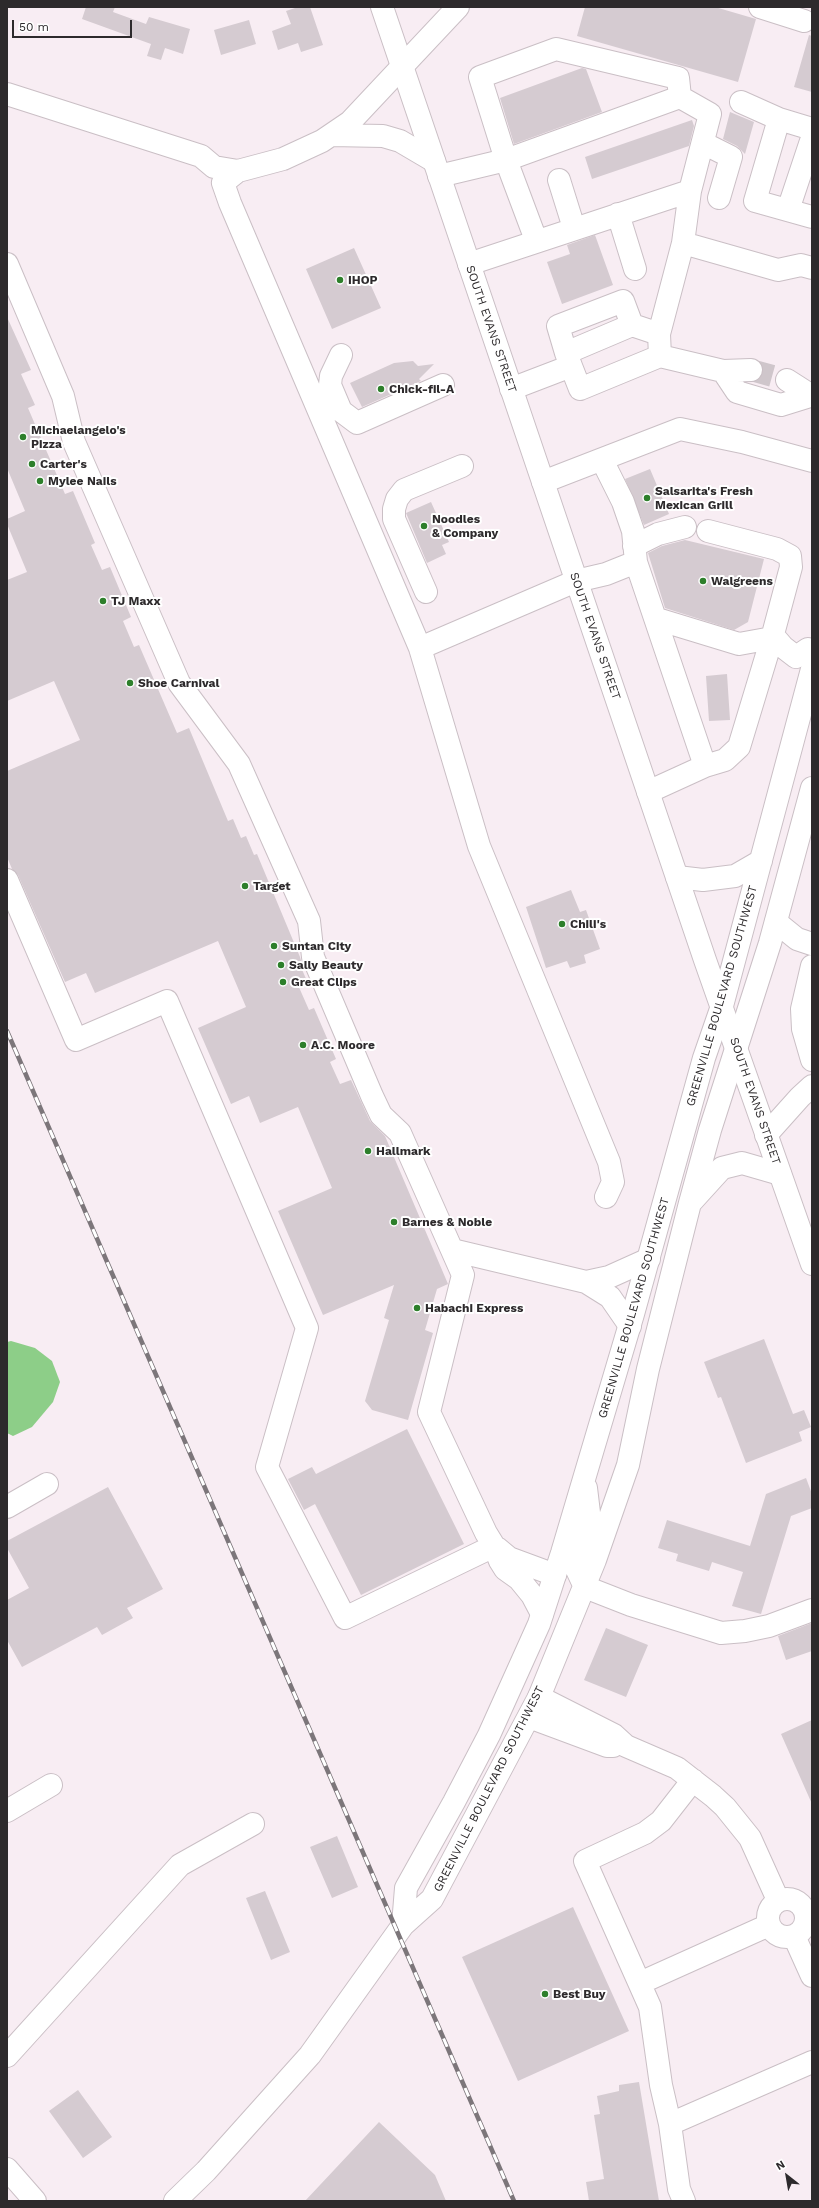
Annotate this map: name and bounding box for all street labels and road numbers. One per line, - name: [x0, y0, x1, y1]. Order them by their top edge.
- street label: SOUTH EVANS STREET: [462, 263, 520, 395]
- street label: SOUTH EVANS STREET: [566, 570, 624, 702]
- street label: GREENVILLE BOULEVARD SOUTHWEST: [684, 884, 760, 1108]
- street label: SOUTH EVANS STREET: [726, 1035, 784, 1167]
- street label: GREENVILLE BOULEVARD SOUTHWEST: [596, 1196, 672, 1420]
- street label: GREENVILLE BOULEVARD SOUTHWEST: [431, 1684, 547, 1894]

